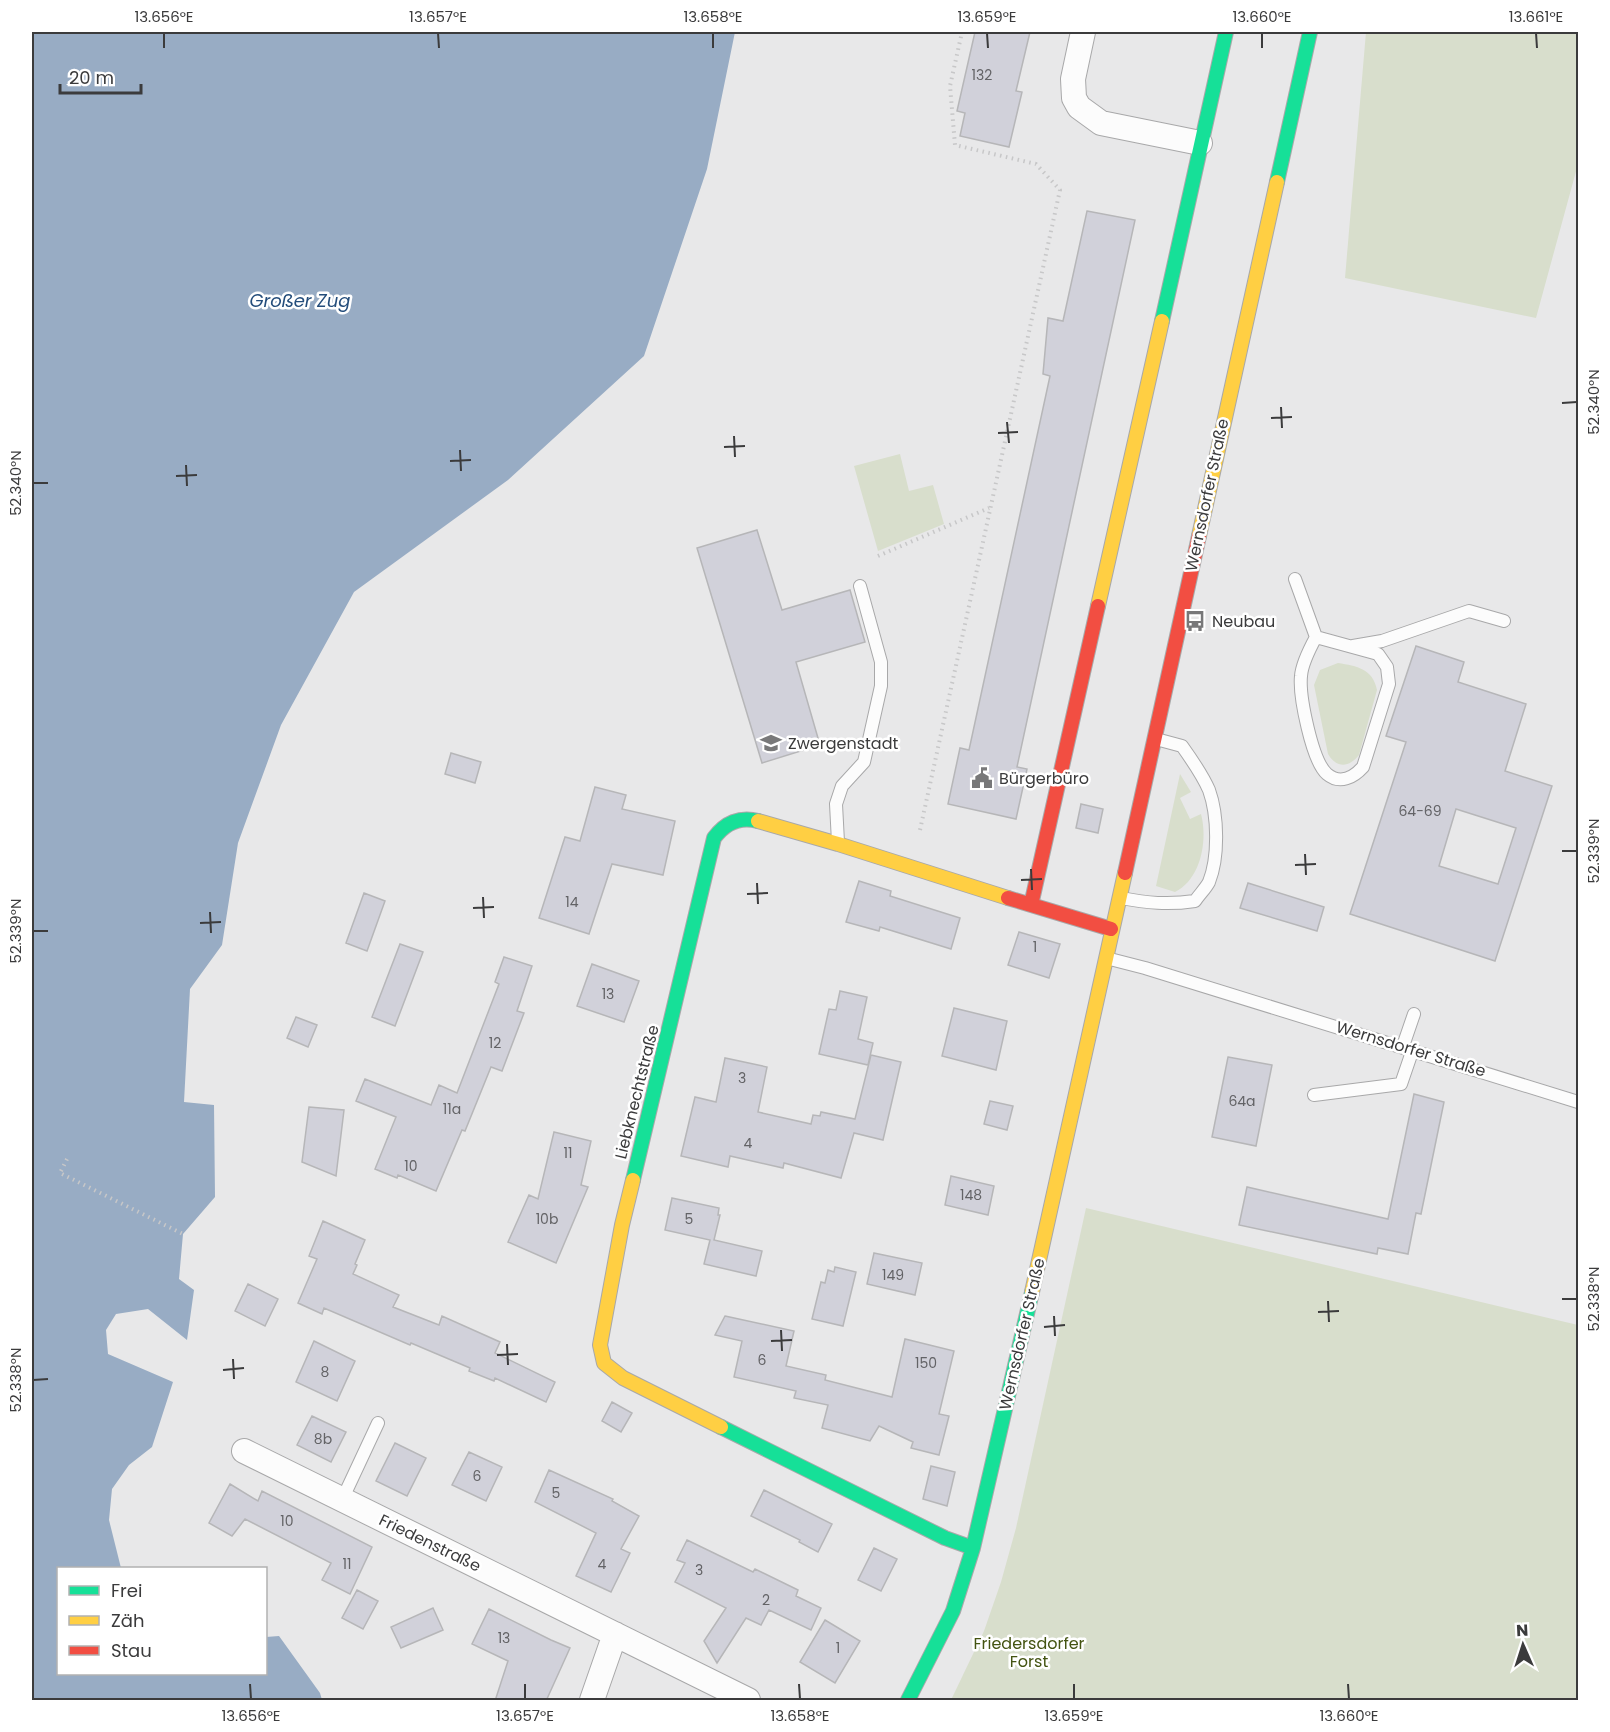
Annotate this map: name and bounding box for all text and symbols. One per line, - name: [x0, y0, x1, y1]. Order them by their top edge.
- text: 13.656°E: [134, 6, 194, 27]
- text: 13.657°E: [409, 6, 467, 27]
- text: 13.658°E: [683, 6, 743, 27]
- text: 13.659°E: [957, 6, 1017, 27]
- text: 13.660°E: [1232, 6, 1292, 27]
- text: 13.661°E: [1509, 6, 1563, 27]
- scale bar: [60, 57, 141, 95]
- text: 20 m: [69, 65, 114, 90]
- house number: 132: [972, 65, 992, 85]
- water label: Großer Zug: [250, 288, 350, 313]
- text: 52.340°N: [1583, 369, 1604, 435]
- street label: Wernsdorfer Straße: [1180, 417, 1234, 573]
- text: 52.340°N: [5, 450, 26, 516]
- bus stop icon: Neubau: [1183, 609, 1207, 633]
- place label: Neubau: [1212, 610, 1275, 633]
- school or university icon: Zwergenstadt: [759, 731, 783, 755]
- place label: Zwergenstadt: [788, 732, 898, 755]
- public building icon: Bürgerbüro: [970, 766, 994, 790]
- place label: Bürgerbüro: [999, 767, 1089, 790]
- house number: 64-69: [1398, 801, 1442, 821]
- text: 52.339°N: [1583, 818, 1604, 884]
- house number: 14: [565, 892, 579, 912]
- text: 52.339°N: [5, 898, 26, 964]
- house number: 1: [1033, 937, 1037, 957]
- house number: 13: [602, 984, 614, 1004]
- street label: Wernsdorfer Straße: [1333, 1015, 1489, 1083]
- street label: Liebknechtstraße: [609, 1022, 665, 1162]
- house number: 12: [489, 1033, 501, 1053]
- house number: 3: [738, 1068, 746, 1088]
- house number: 64a: [1228, 1091, 1256, 1111]
- house number: 11a: [443, 1099, 461, 1119]
- house number: 4: [744, 1133, 753, 1153]
- house number: 11: [564, 1143, 572, 1163]
- house number: 10: [404, 1156, 418, 1176]
- house number: 148: [960, 1185, 982, 1205]
- house number: 10b: [536, 1209, 558, 1229]
- house number: 5: [685, 1209, 693, 1229]
- street label: Wernsdorfer Straße: [993, 1256, 1051, 1412]
- house number: 149: [882, 1265, 904, 1285]
- text: 52.338°N: [1583, 1266, 1604, 1332]
- text: 52.338°N: [5, 1347, 26, 1413]
- house number: 6: [758, 1350, 767, 1370]
- house number: 150: [915, 1353, 937, 1373]
- house number: 8: [321, 1362, 330, 1382]
- house number: 8b: [314, 1429, 332, 1449]
- house number: 6: [473, 1466, 482, 1486]
- house number: 5: [552, 1483, 560, 1503]
- street label: Friedenstraße: [375, 1508, 485, 1578]
- house number: 10: [280, 1511, 294, 1531]
- house number: 11: [343, 1554, 351, 1574]
- house number: 4: [598, 1554, 607, 1574]
- house number: 3: [695, 1560, 703, 1580]
- legend: [57, 1567, 267, 1675]
- text: Frei: [111, 1578, 142, 1603]
- house number: 2: [762, 1590, 770, 1610]
- text: Zäh: [111, 1608, 144, 1633]
- north arrow: [1493, 1615, 1553, 1675]
- text: N: [1516, 1619, 1529, 1642]
- house number: 13: [498, 1628, 510, 1648]
- park label: Friedersdorfer Forst: [973, 1632, 1085, 1673]
- text: Stau: [111, 1638, 152, 1663]
- house number: 1: [836, 1638, 840, 1658]
- text: 13.656°E: [221, 1705, 281, 1726]
- text: 13.657°E: [496, 1705, 554, 1726]
- text: 13.658°E: [770, 1705, 830, 1726]
- text: 13.659°E: [1044, 1705, 1104, 1726]
- text: 13.660°E: [1319, 1705, 1379, 1726]

